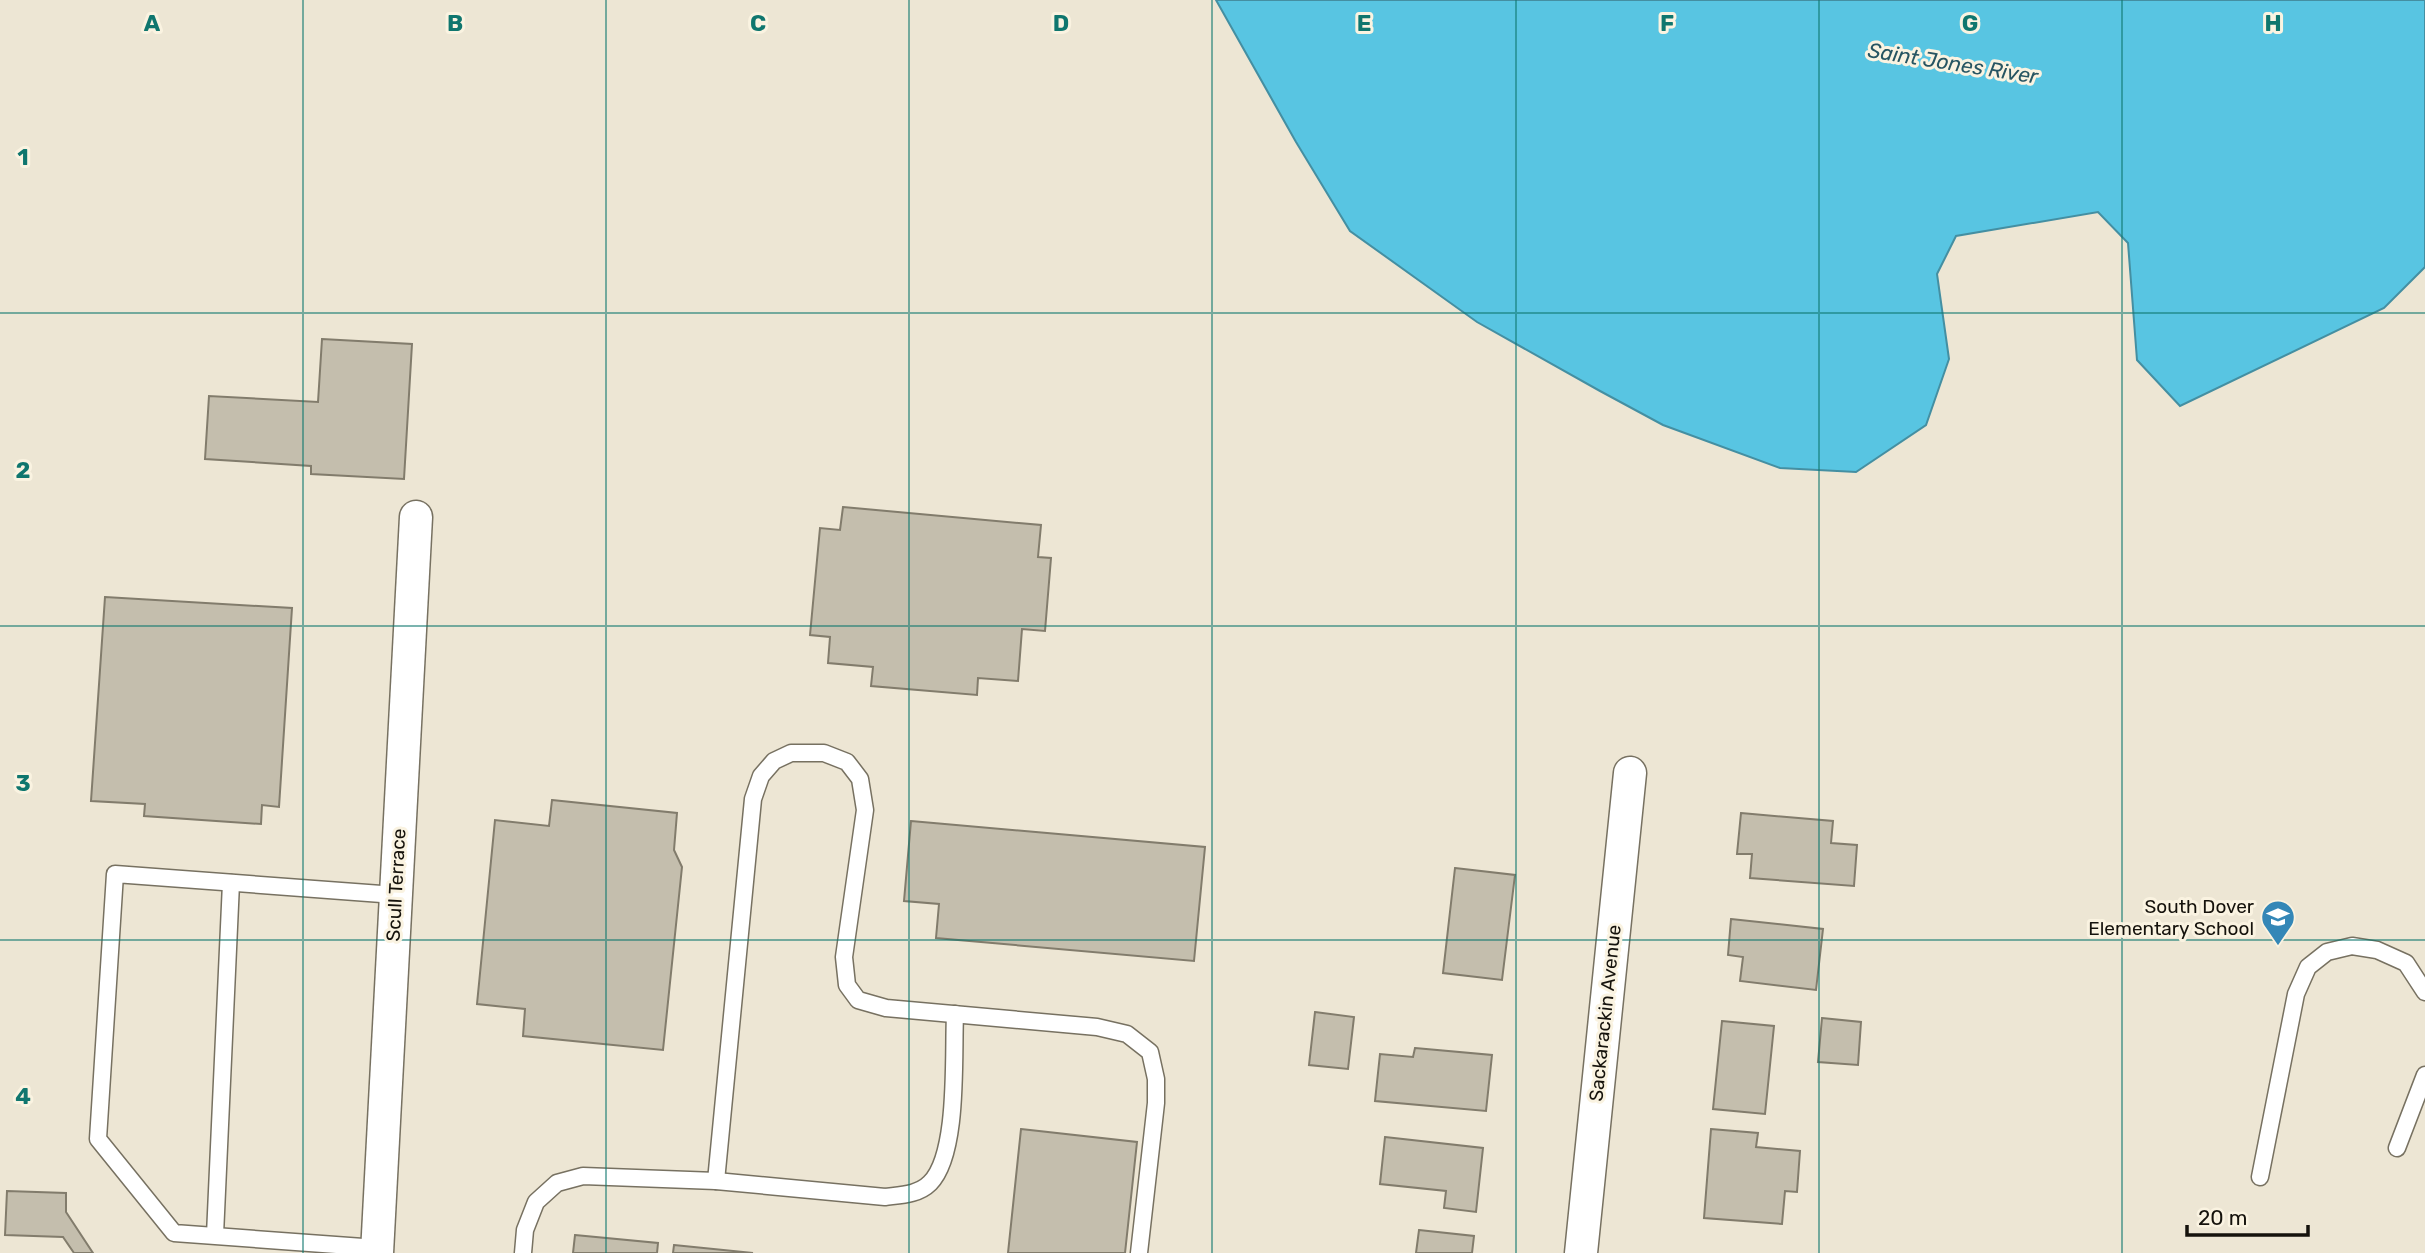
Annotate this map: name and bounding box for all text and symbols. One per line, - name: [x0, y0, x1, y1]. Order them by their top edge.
- text: A: [144, 9, 161, 37]
- text: B: [447, 9, 463, 37]
- text: C: [750, 9, 766, 37]
- text: D: [1053, 9, 1069, 37]
- text: E: [1357, 9, 1371, 37]
- text: F: [1660, 9, 1674, 37]
- text: G: [1962, 9, 1978, 37]
- text: H: [2264, 9, 2282, 37]
- water label: Saint Jones River: [1866, 37, 2041, 89]
- text: 1: [17, 143, 29, 171]
- text: 2: [16, 456, 30, 484]
- text: 3: [15, 769, 31, 797]
- street label: Scull Terrace: [382, 828, 410, 942]
- place label: South Dover Elementary School: [2088, 895, 2255, 940]
- school or university icon: South Dover Elementary School: [2259, 898, 2297, 947]
- street label: Sackarackin Avenue: [1584, 924, 1626, 1102]
- text: 4: [15, 1082, 31, 1110]
- scale bar: [2187, 1194, 2308, 1238]
- text: 20 m: [2198, 1205, 2247, 1230]

